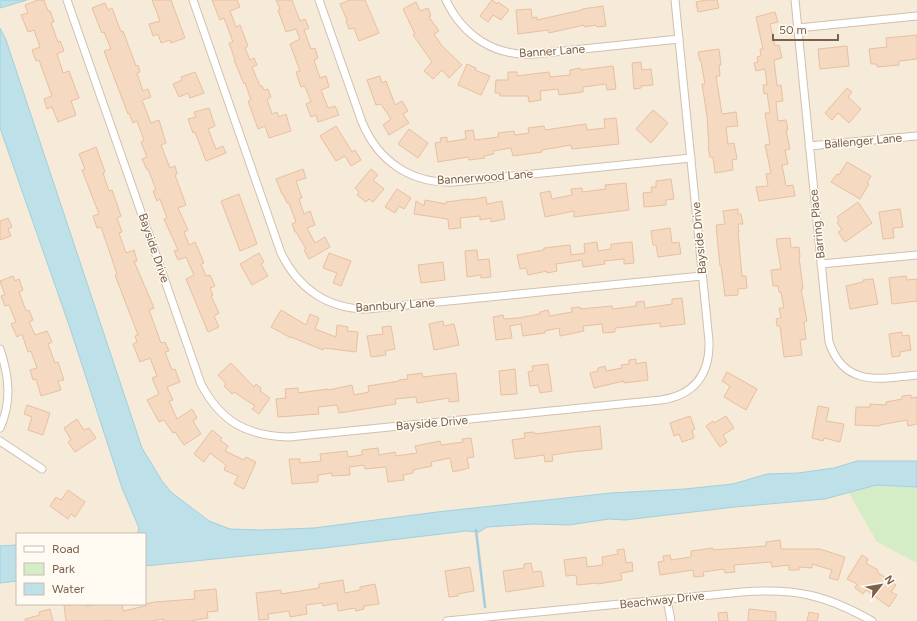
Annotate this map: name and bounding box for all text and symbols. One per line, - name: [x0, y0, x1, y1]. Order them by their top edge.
- scale bar: [773, 16, 838, 42]
- text: 50 m: [779, 23, 807, 37]
- street label: Banner Lane: [519, 42, 586, 60]
- street label: Ballenger Lane: [823, 131, 903, 151]
- street label: Bannerwood Lane: [437, 167, 534, 187]
- street label: Barring Place: [806, 188, 828, 259]
- street label: Bayside Drive: [689, 201, 709, 275]
- street label: Bayside Drive: [136, 212, 173, 285]
- street label: Bannbury Lane: [355, 295, 436, 315]
- street label: Bayside Drive: [395, 413, 469, 433]
- legend: [16, 533, 146, 605]
- text: Road: [52, 542, 80, 556]
- text: Park: [52, 562, 75, 576]
- north arrow: [861, 565, 901, 605]
- text: N: [881, 573, 897, 587]
- text: Water: [52, 582, 84, 596]
- street label: Beachway Drive: [619, 589, 706, 611]

